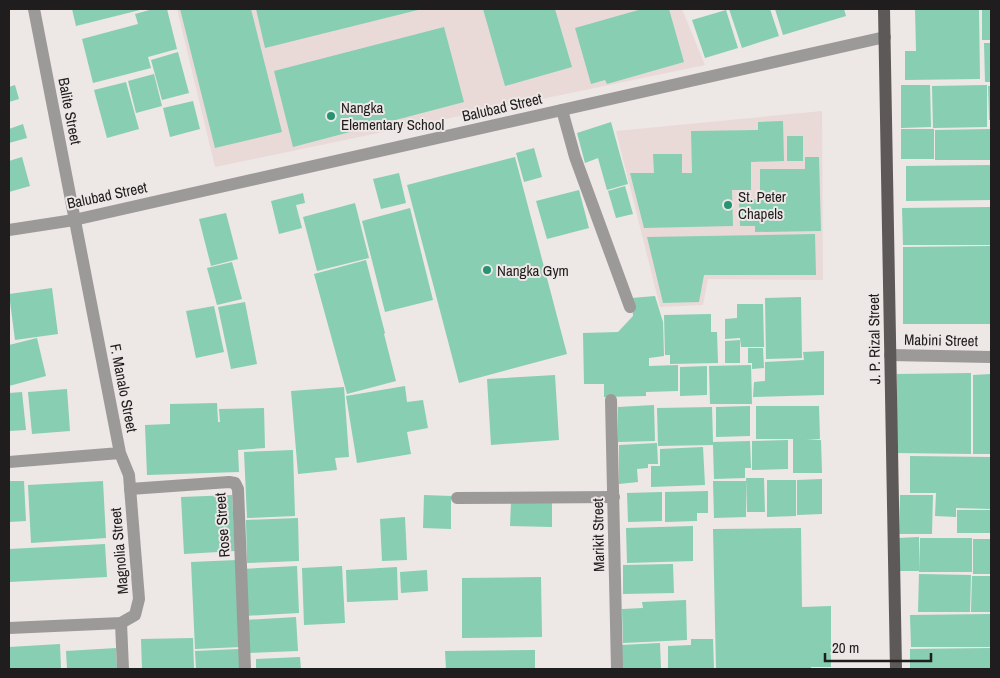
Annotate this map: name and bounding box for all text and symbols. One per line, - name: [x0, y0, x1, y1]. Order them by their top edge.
- street label: Balite Street: [53, 76, 87, 147]
- street label: Balubad Street: [460, 87, 545, 126]
- place label: Nangka Elementary School: [341, 97, 444, 135]
- marker: Nangka Elementary School: [325, 110, 337, 122]
- street label: Balubad Street: [65, 176, 150, 214]
- place label: St. Peter Chapels: [738, 186, 786, 224]
- marker: St. Peter Chapels: [722, 199, 734, 211]
- place label: Nangka Gym: [497, 260, 569, 281]
- marker: Nangka Gym: [481, 264, 493, 276]
- street label: J. P. Rizal Street: [863, 293, 885, 385]
- street label: Mabini Street: [904, 329, 979, 351]
- street label: F. Manalo Street: [105, 342, 143, 435]
- street label: Rose Street: [209, 491, 235, 558]
- street label: Marikit Street: [587, 497, 609, 572]
- street label: Magnolia Street: [105, 506, 133, 595]
- scale bar: [825, 630, 931, 662]
- text: 20 m: [832, 637, 859, 658]

